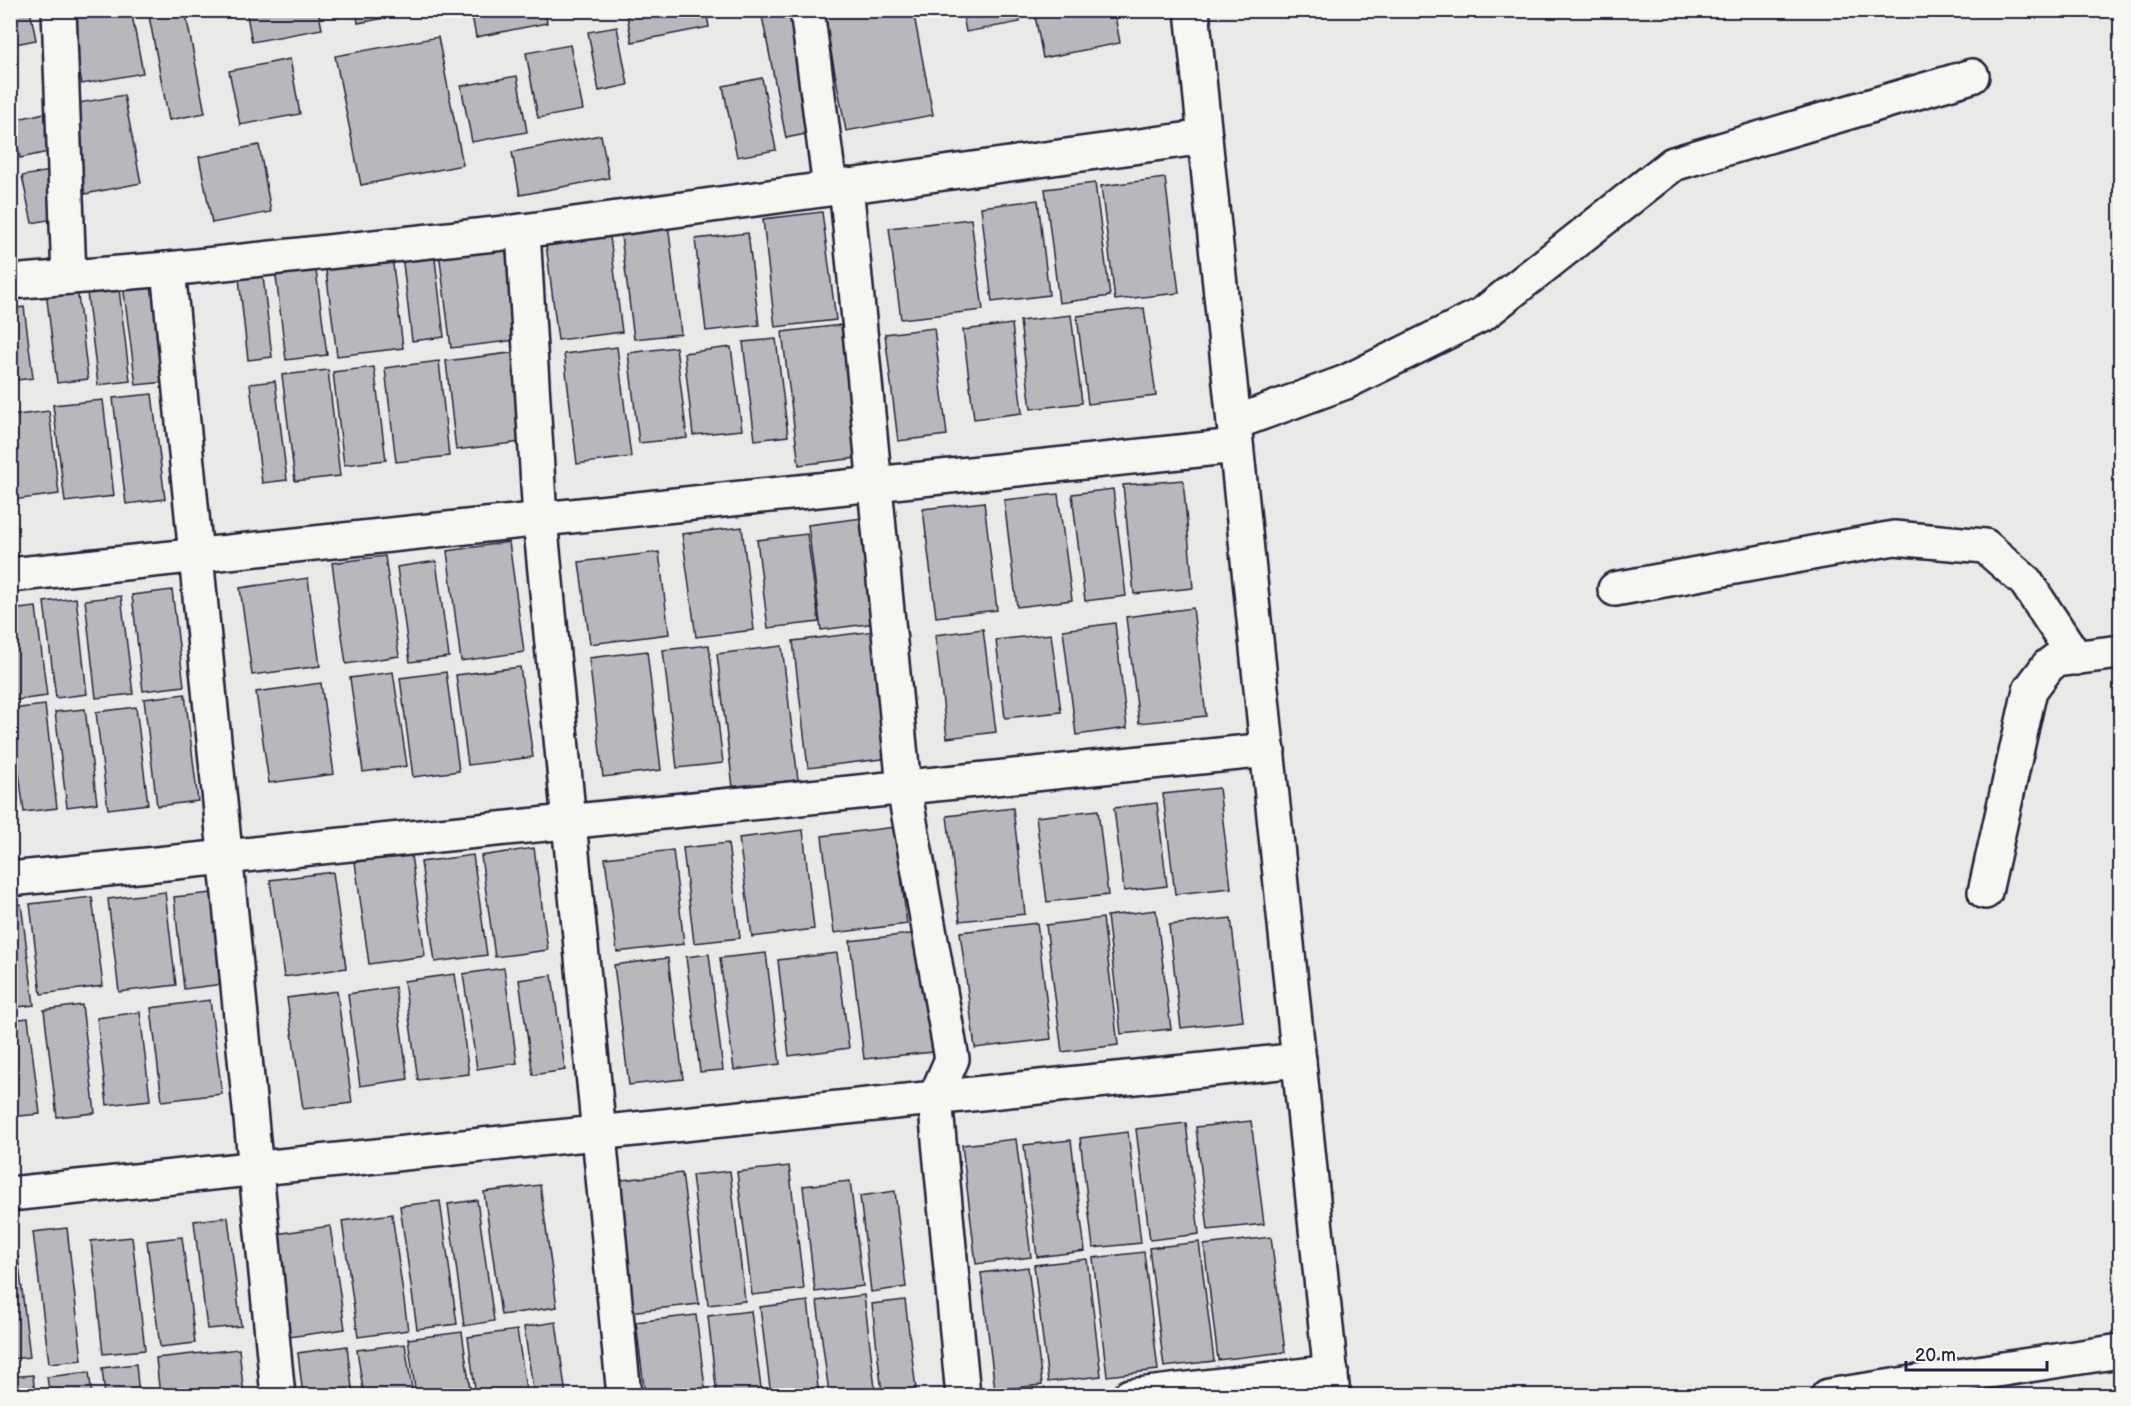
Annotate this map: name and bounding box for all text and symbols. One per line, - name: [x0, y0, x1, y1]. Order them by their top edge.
- scale bar: [1906, 1334, 2047, 1372]
- text: 20 m: [1915, 1345, 1956, 1366]

